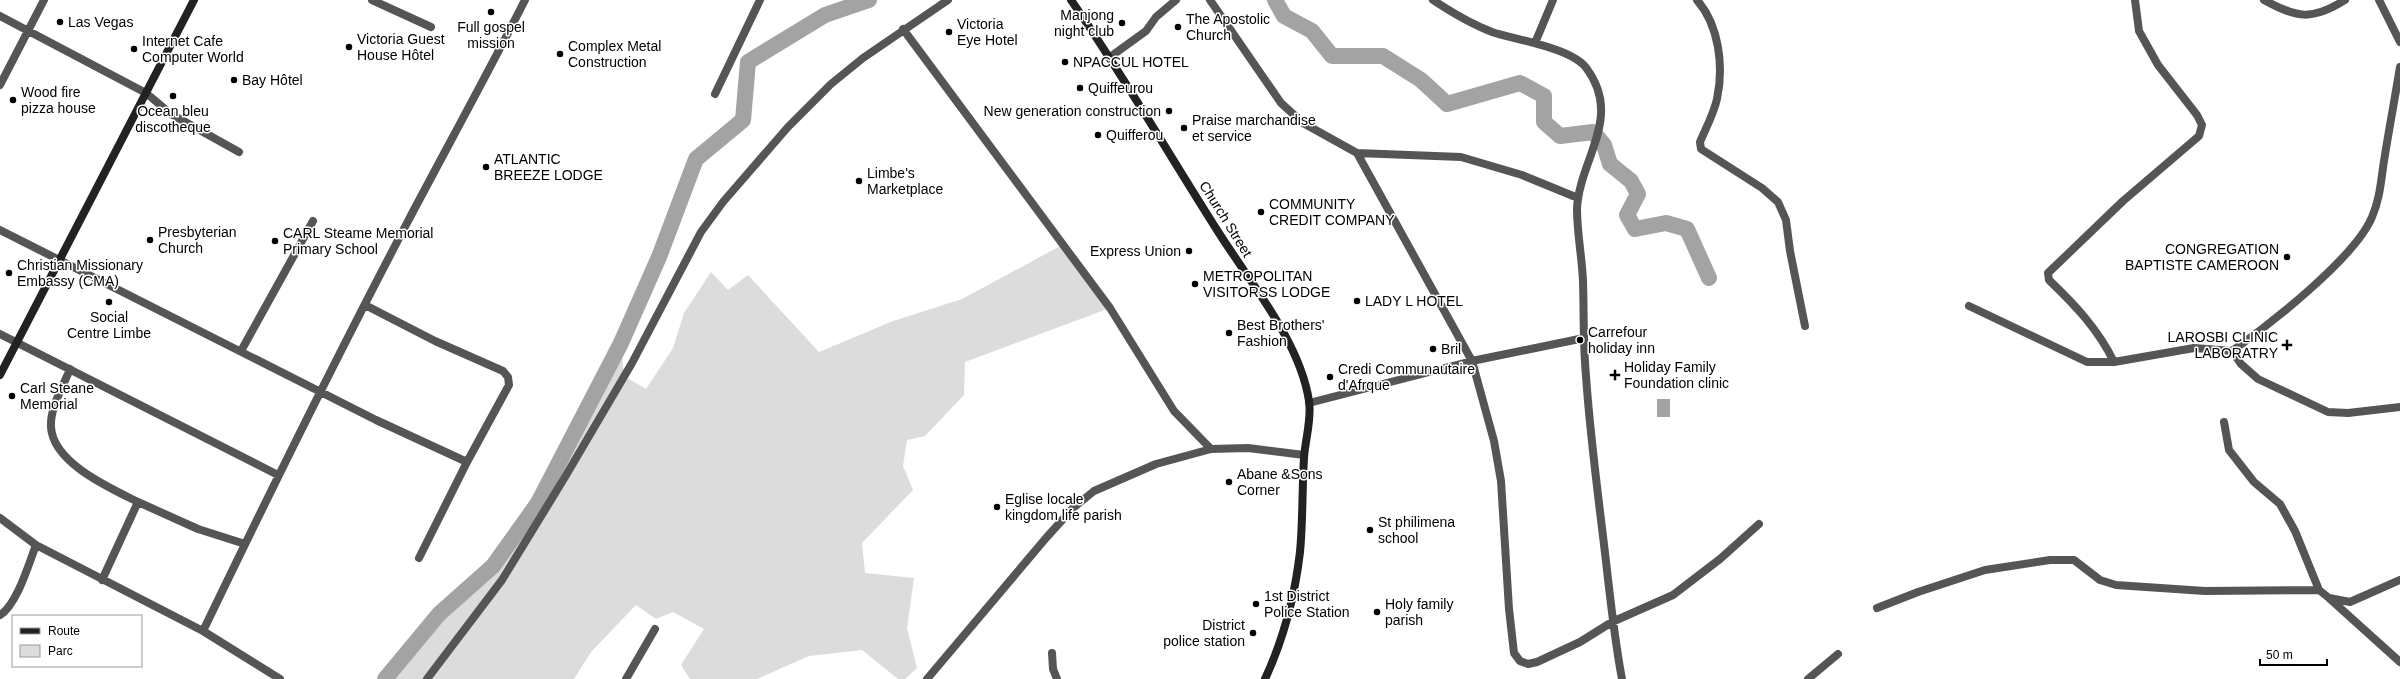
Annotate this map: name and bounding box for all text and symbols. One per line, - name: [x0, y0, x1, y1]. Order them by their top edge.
- marker: Full gospel mission: [486, 7, 496, 17]
- place label: Manjong night club: [1054, 7, 1114, 39]
- place label: The Apostolic Church: [1186, 11, 1270, 43]
- place label: Las Vegas: [68, 14, 133, 30]
- place label: Victoria Eye Hotel: [957, 16, 1018, 48]
- marker: Las Vegas: [55, 17, 65, 27]
- marker: Manjong night club: [1117, 18, 1127, 28]
- place label: Full gospel mission: [457, 19, 525, 51]
- marker: The Apostolic Church: [1173, 22, 1183, 32]
- marker: Victoria Eye Hotel: [944, 27, 954, 37]
- place label: Victoria Guest House Hôtel: [357, 31, 445, 63]
- place label: Internet Cafe Computer World: [142, 33, 244, 65]
- place label: Complex Metal Construction: [568, 38, 661, 70]
- marker: Victoria Guest House Hôtel: [344, 42, 354, 52]
- marker: Internet Cafe Computer World: [129, 44, 139, 54]
- marker: Complex Metal Construction: [555, 49, 565, 59]
- place label: NPACCUL HOTEL: [1073, 54, 1189, 70]
- marker: NPACCUL HOTEL: [1060, 57, 1070, 67]
- place label: Bay Hôtel: [242, 72, 303, 88]
- marker: Bay Hôtel: [229, 75, 239, 85]
- place label: Quiffeurou: [1088, 80, 1153, 96]
- marker: Quiffeurou: [1075, 83, 1085, 93]
- place label: Wood fire pizza house: [21, 84, 96, 116]
- marker: Ocean bleu discotheque: [168, 91, 178, 101]
- marker: Wood fire pizza house: [8, 95, 18, 105]
- place label: Ocean bleu discotheque: [135, 103, 211, 135]
- place label: New generation construction: [984, 103, 1161, 119]
- marker: New generation construction: [1164, 106, 1174, 116]
- place label: Praise marchandise et service: [1192, 112, 1316, 144]
- marker: Praise marchandise et service: [1179, 123, 1189, 133]
- place label: Quifferou: [1106, 127, 1163, 143]
- marker: Quifferou: [1093, 130, 1103, 140]
- place label: ATLANTIC BREEZE LODGE: [494, 151, 603, 183]
- marker: ATLANTIC BREEZE LODGE: [481, 162, 491, 172]
- place label: Limbe's Marketplace: [867, 165, 943, 197]
- marker: Limbe's Marketplace: [854, 176, 864, 186]
- street label: Church Street: [1196, 178, 1256, 260]
- place label: COMMUNITY CREDIT COMPANY: [1269, 196, 1395, 228]
- marker: COMMUNITY CREDIT COMPANY: [1256, 207, 1266, 217]
- place label: Presbyterian Church: [158, 224, 237, 256]
- place label: CARL Steame Memorial Primary School: [283, 225, 433, 257]
- marker: Presbyterian Church: [145, 235, 155, 245]
- marker: CARL Steame Memorial Primary School: [270, 236, 280, 246]
- place label: CONGREGATION BAPTISTE CAMEROON: [2125, 241, 2279, 273]
- place label: Express Union: [1090, 243, 1181, 259]
- marker: Express Union: [1184, 246, 1194, 256]
- marker: CONGREGATION BAPTISTE CAMEROON: [2282, 252, 2292, 262]
- place label: Christian Missionary Embassy (CMA): [17, 257, 143, 289]
- marker: Christian Missionary Embassy (CMA): [4, 268, 14, 278]
- place label: METROPOLITAN VISITORSS LODGE: [1203, 268, 1330, 300]
- marker: METROPOLITAN VISITORSS LODGE: [1190, 279, 1200, 289]
- place label: LADY L HOTEL: [1365, 293, 1463, 309]
- marker: LADY L HOTEL: [1352, 296, 1362, 306]
- marker: Social Centre Limbe: [104, 297, 114, 307]
- place label: Social Centre Limbe: [67, 309, 151, 341]
- place label: Best Brothers' Fashion: [1237, 317, 1325, 349]
- place label: Carrefour holiday inn: [1588, 324, 1655, 356]
- marker: Best Brothers' Fashion: [1224, 328, 1234, 338]
- place label: LAROSBI CLINIC LABORATRY: [2168, 329, 2279, 361]
- marker: Carrefour holiday inn: [1575, 335, 1585, 345]
- marker: LAROSBI CLINIC LABORATRY: [2281, 339, 2293, 351]
- place label: Bril: [1441, 341, 1461, 357]
- marker: Bril: [1428, 344, 1438, 354]
- place label: Holiday Family Foundation clinic: [1624, 359, 1729, 391]
- place label: Credi Communautaire d'Afrque: [1338, 361, 1475, 393]
- marker: Holiday Family Foundation clinic: [1609, 369, 1621, 381]
- marker: Credi Communautaire d'Afrque: [1325, 372, 1335, 382]
- place label: Carl Steane Memorial: [20, 380, 94, 412]
- marker: Carl Steane Memorial: [7, 391, 17, 401]
- place label: Abane &Sons Corner: [1237, 466, 1323, 498]
- marker: Abane &Sons Corner: [1224, 477, 1234, 487]
- place label: Eglise locale kingdom life parish: [1005, 491, 1122, 523]
- marker: Eglise locale kingdom life parish: [992, 502, 1002, 512]
- place label: St philimena school: [1378, 514, 1455, 546]
- marker: St philimena school: [1365, 525, 1375, 535]
- place label: 1st District Police Station: [1264, 588, 1350, 620]
- place label: Holy family parish: [1385, 596, 1453, 628]
- marker: 1st District Police Station: [1251, 599, 1261, 609]
- marker: Holy family parish: [1372, 607, 1382, 617]
- legend: [12, 615, 142, 667]
- place label: District police station: [1163, 617, 1245, 649]
- text: Route: [48, 624, 80, 638]
- marker: District police station: [1248, 628, 1258, 638]
- scale bar: [2260, 641, 2327, 667]
- text: Parc: [48, 644, 73, 658]
- text: 50 m: [2266, 648, 2293, 662]

